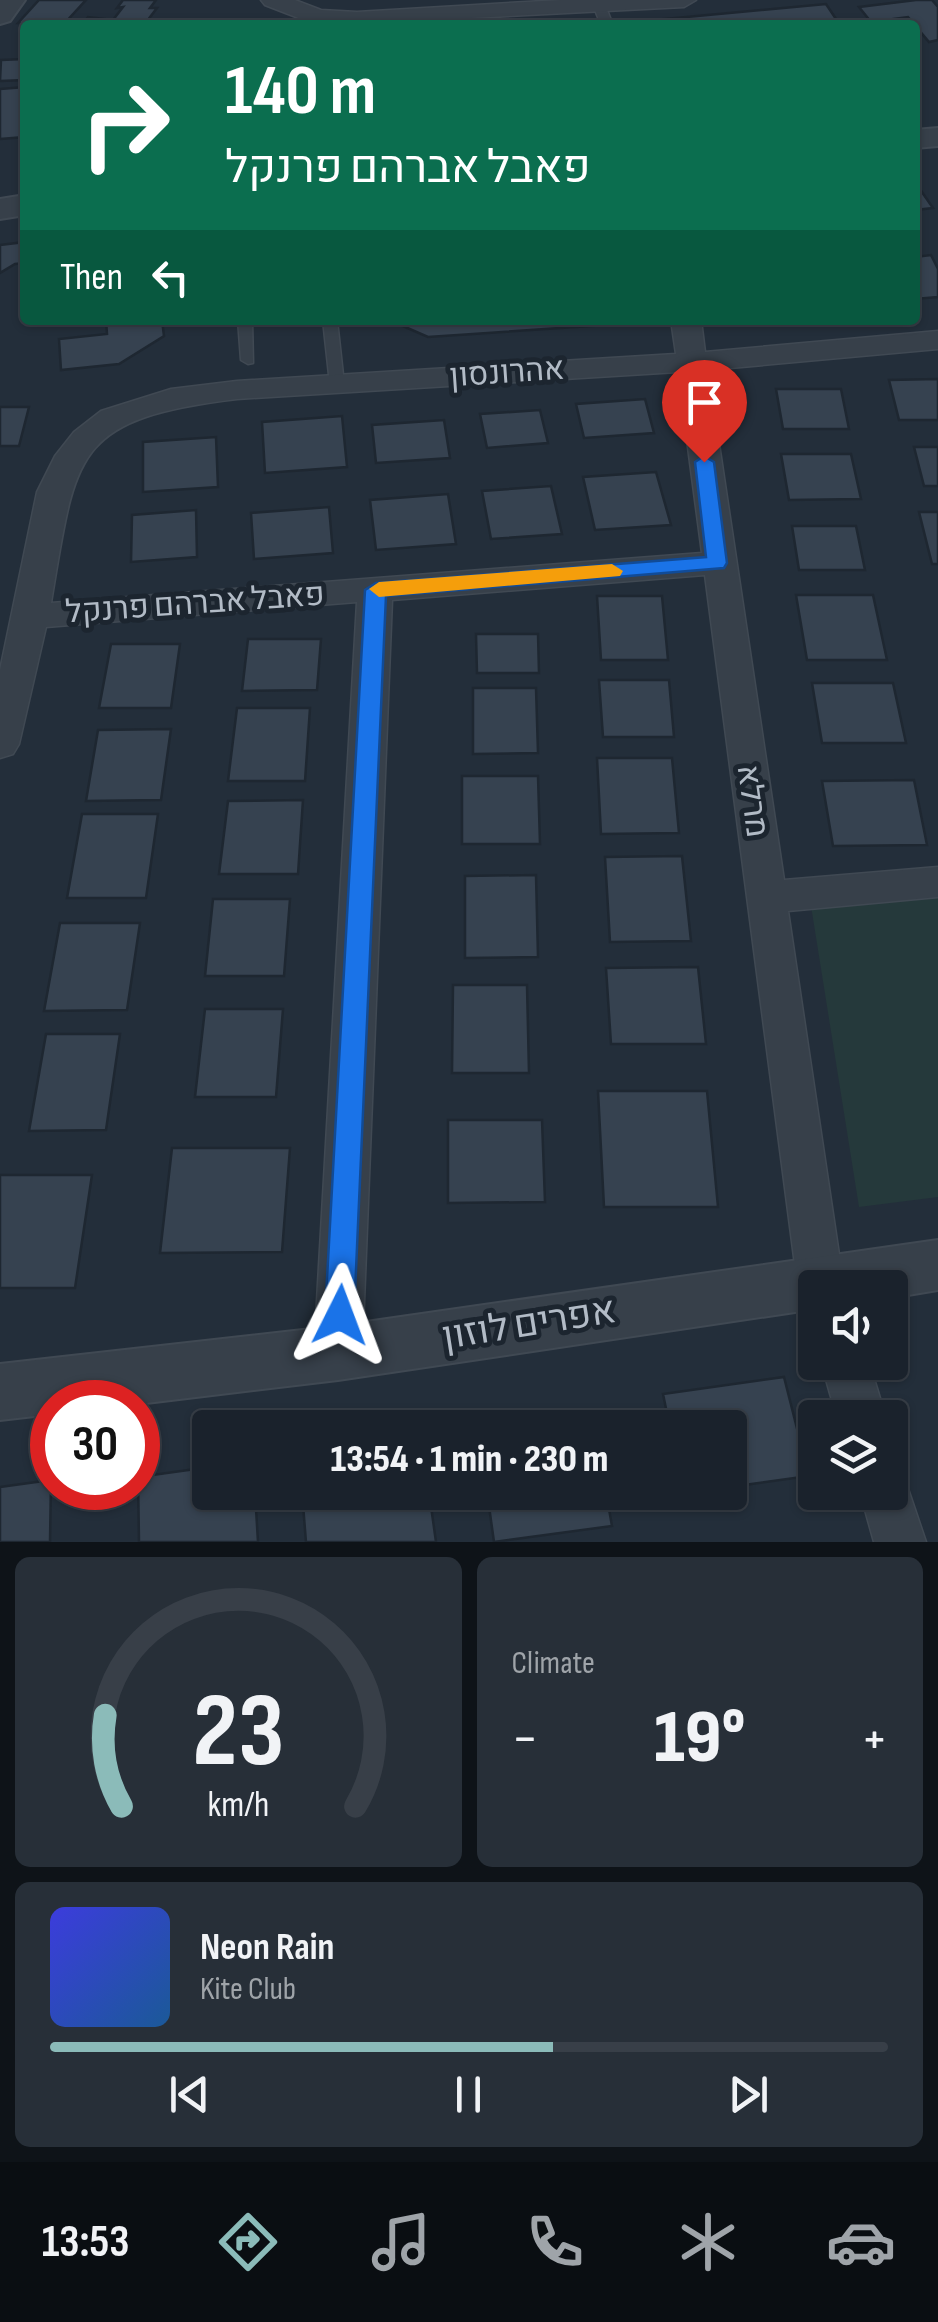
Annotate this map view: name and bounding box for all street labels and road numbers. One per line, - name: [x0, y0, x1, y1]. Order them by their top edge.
- street label: אהרונסון: [448, 350, 566, 396]
- street label: פאבל אברהם פרנקל: [64, 575, 326, 633]
- street label: מרלא: [728, 762, 776, 840]
- street label: אפרים לוזון: [439, 1288, 619, 1360]

